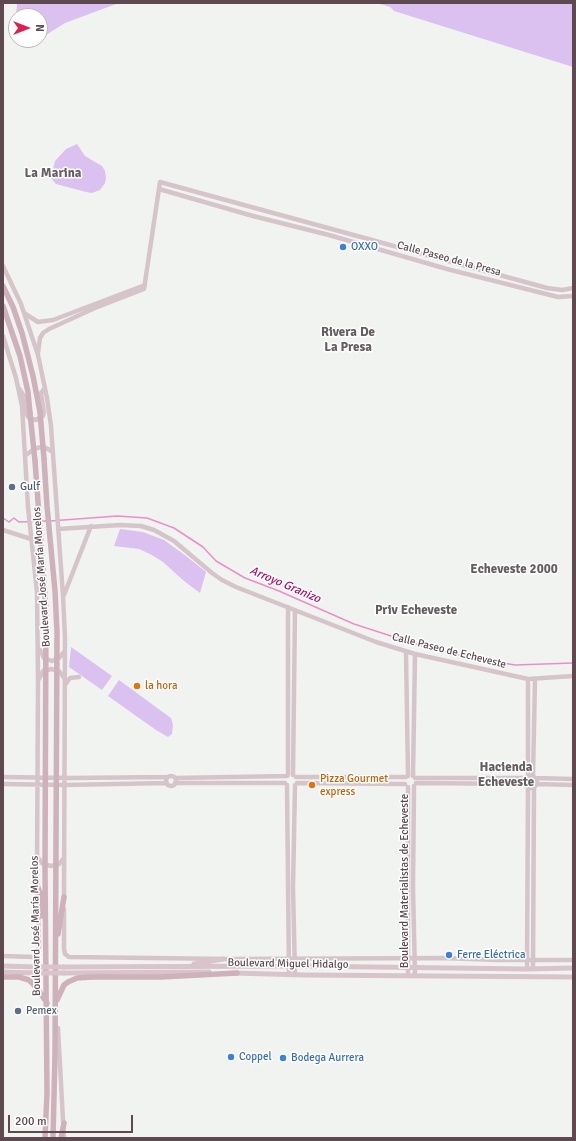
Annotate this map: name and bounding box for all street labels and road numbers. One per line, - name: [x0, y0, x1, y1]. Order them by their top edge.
- street label: Calle Paseo de la Presa: [396, 239, 502, 279]
- street label: Boulevard José María Morelos: [31, 507, 53, 647]
- street label: Calle Paseo de Echeveste: [391, 630, 507, 672]
- street label: Boulevard Materialistas de Echeveste: [398, 794, 412, 968]
- street label: Boulevard José María Morelos: [28, 856, 44, 996]
- street label: Boulevard Miguel Hidalgo: [227, 956, 349, 972]

